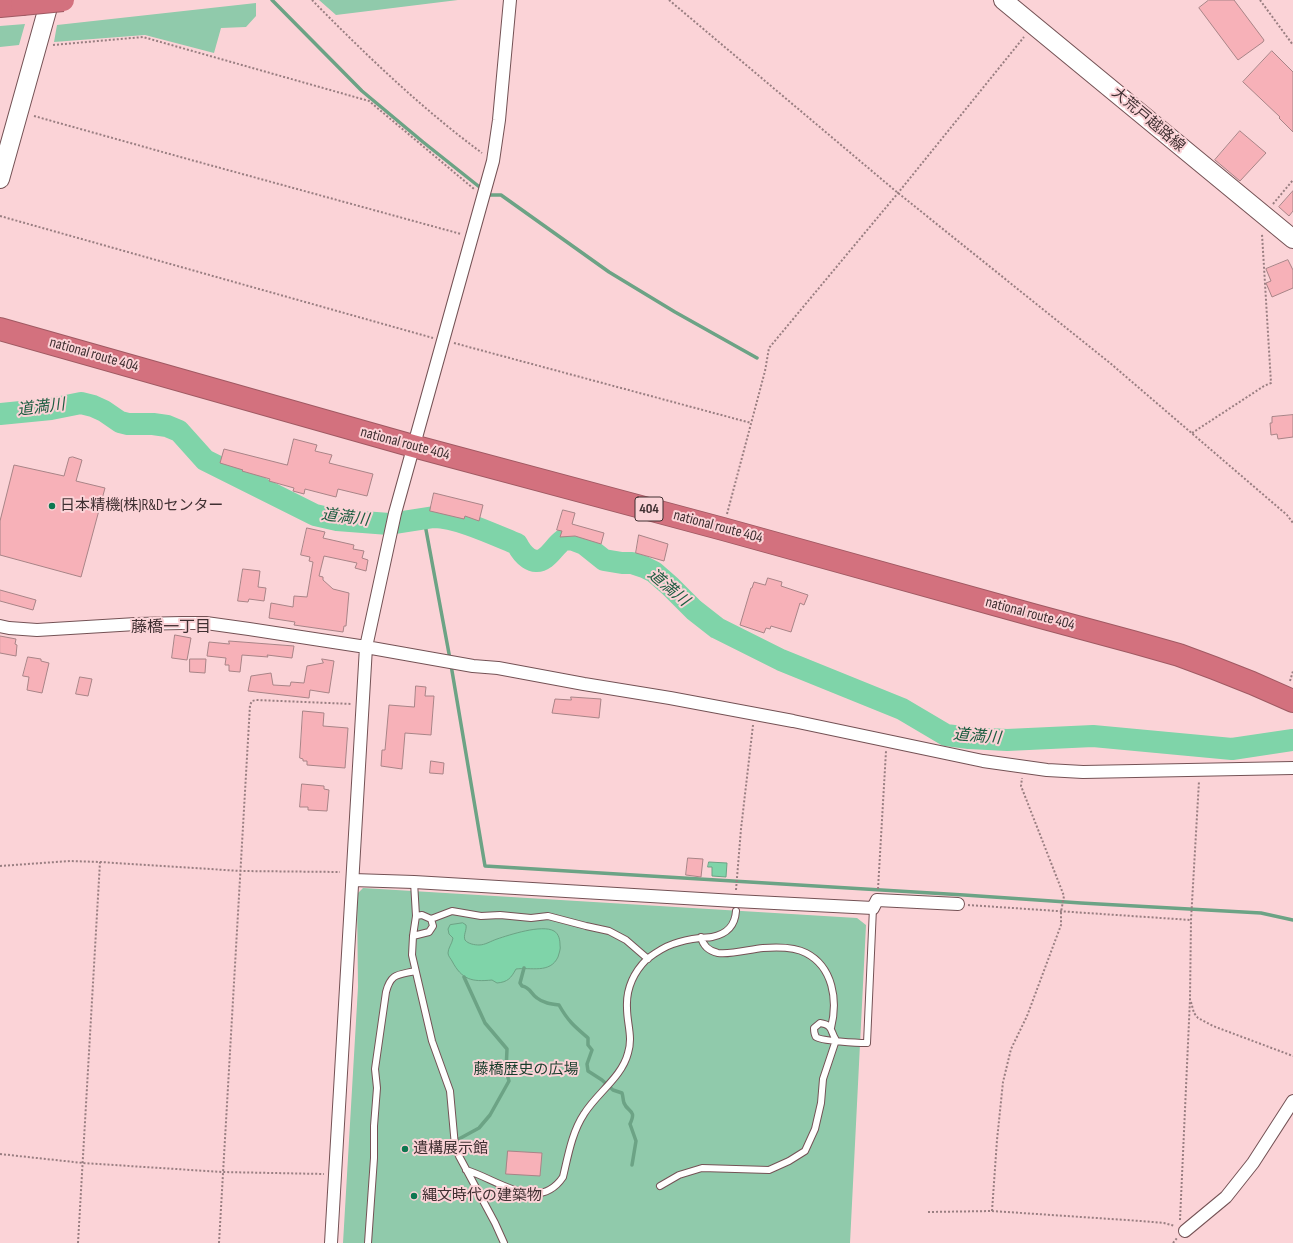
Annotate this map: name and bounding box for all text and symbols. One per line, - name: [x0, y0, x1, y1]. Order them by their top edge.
- street label: 大荒戸越路線: [1108, 84, 1188, 156]
- street label: national route 404: [47, 334, 141, 376]
- water label: 道満川: [16, 396, 66, 420]
- street label: national route 404: [358, 423, 452, 465]
- place label: 日本精機(株)R&Dセンター: [60, 497, 223, 515]
- road number: 404: [635, 497, 663, 521]
- marker: 日本精機(株)R&Dセンター: [47, 501, 57, 511]
- water label: 道満川: [320, 506, 370, 530]
- street label: national route 404: [671, 506, 765, 548]
- water label: 道満川: [643, 565, 693, 611]
- street label: national route 404: [983, 593, 1077, 635]
- district label: 藤橋一丁目: [131, 618, 211, 638]
- water label: 道満川: [952, 725, 1002, 749]
- park label: 藤橋歴史の広場: [474, 1061, 578, 1079]
- place label: 遺構展示館: [413, 1140, 488, 1158]
- marker: 遺構展示館: [400, 1144, 410, 1154]
- place label: 縄文時代の建築物: [422, 1187, 542, 1205]
- marker: 縄文時代の建築物: [409, 1191, 419, 1201]

